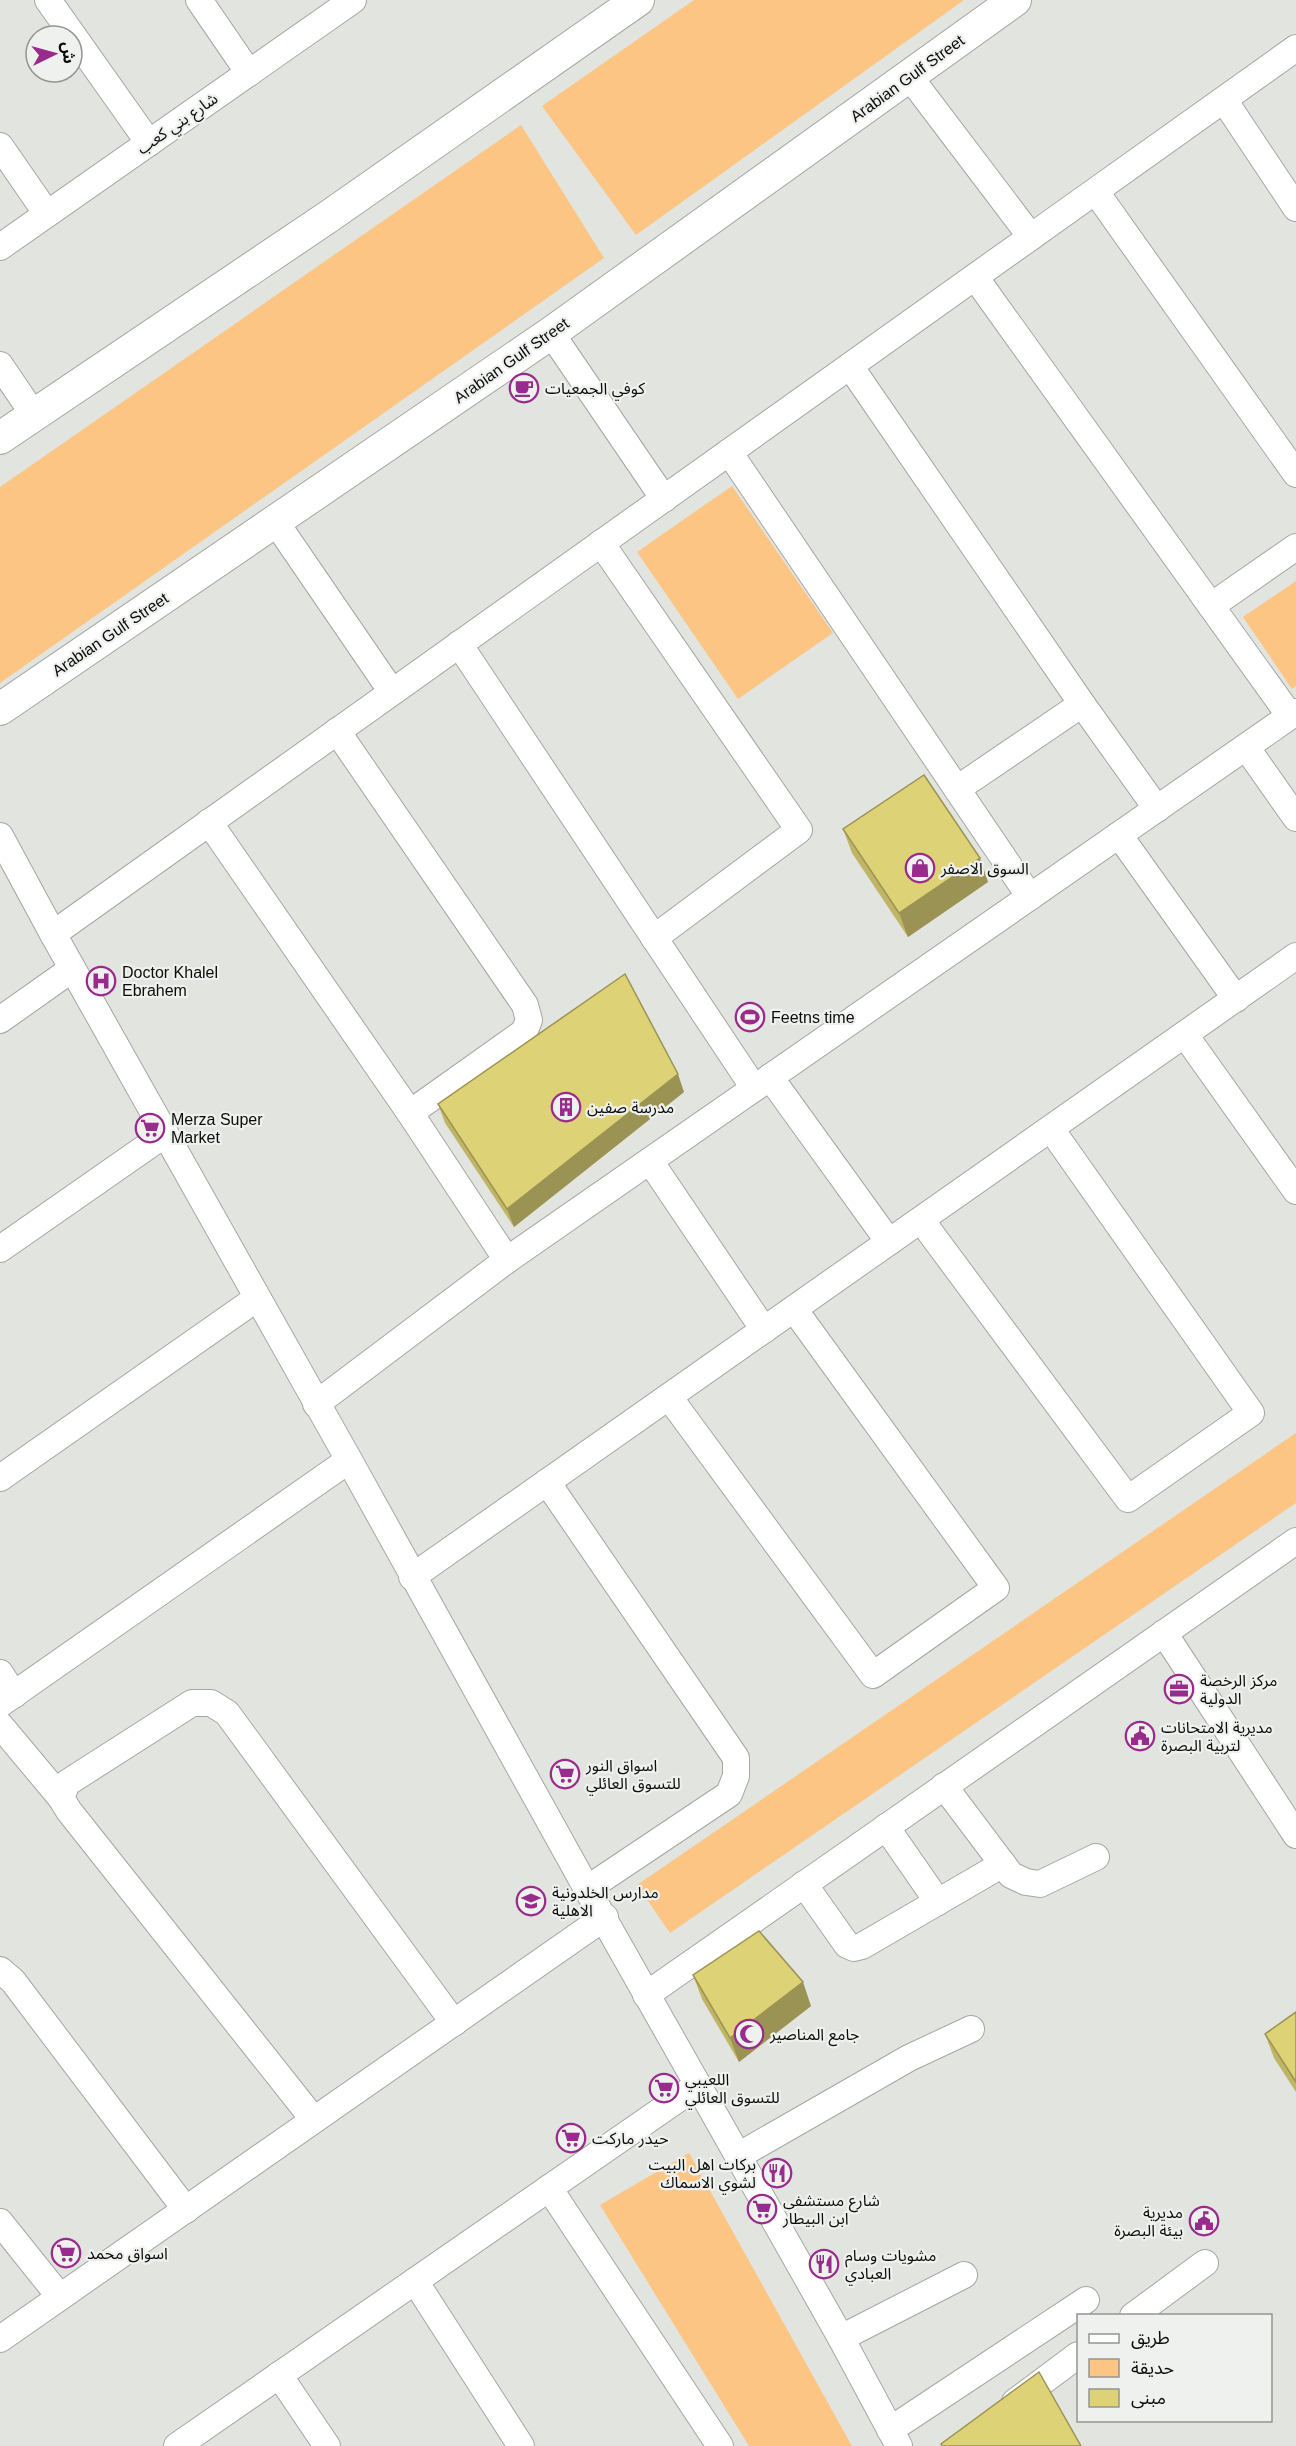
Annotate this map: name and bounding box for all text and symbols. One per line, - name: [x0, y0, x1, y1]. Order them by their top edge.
- north arrow: [24, 24, 84, 84]
- street label: Arabian Gulf Street: [847, 31, 968, 125]
- text: ش: [58, 41, 78, 65]
- street label: شارع بني كعب: [134, 89, 223, 161]
- street label: Arabian Gulf Street: [451, 314, 572, 406]
- cafe icon: كوفي الجمعيات: [508, 372, 540, 404]
- place label: كوفي الجمعيات: [545, 380, 645, 401]
- street label: Arabian Gulf Street: [49, 589, 172, 680]
- shop icon: السوق الاصفر: [904, 852, 936, 884]
- place label: السوق الاصفر: [940, 860, 1029, 878]
- place label: Doctor Khalel Ebrahem: [122, 964, 218, 999]
- hospital icon: Doctor Khalel Ebrahem: [85, 965, 117, 997]
- sports icon: Feetns time: [734, 1001, 766, 1033]
- place label: Feetns time: [771, 1009, 855, 1026]
- building icon: مدرسة صفين: [550, 1091, 582, 1123]
- place label: مدرسة صفين: [587, 1099, 674, 1117]
- place label: Merza Super Market: [171, 1111, 263, 1146]
- supermarket icon: Merza Super Market: [134, 1112, 166, 1144]
- place label: مركز الرخصة الدولية: [1200, 1672, 1278, 1708]
- office icon: مركز الرخصة الدولية: [1163, 1673, 1195, 1705]
- place label: مديرية الامتحانات لتربية البصرة: [1161, 1719, 1273, 1755]
- public building icon: مديرية الامتحانات لتربية البصرة: [1124, 1720, 1156, 1752]
- place label: اسواق النور للتسوق العائلي: [585, 1757, 681, 1796]
- supermarket icon: اسواق النور للتسوق العائلي: [549, 1758, 581, 1790]
- place label: مدارس الخلدونية الاهلية: [552, 1884, 659, 1919]
- school or university icon: مدارس الخلدونية الاهلية: [515, 1885, 547, 1917]
- mosque icon: جامع المناصير: [733, 2018, 765, 2050]
- place label: جامع المناصير: [769, 2026, 860, 2047]
- place label: اللعيبي للتسوق العائلي: [685, 2071, 780, 2110]
- supermarket icon: اللعيبي للتسوق العائلي: [648, 2072, 680, 2104]
- supermarket icon: حيدر ماركت: [555, 2122, 587, 2154]
- place label: حيدر ماركت: [592, 2130, 669, 2148]
- place label: بركات اهل البيت لشوي الاسماك: [648, 2156, 756, 2195]
- restaurant icon: بركات اهل البيت لشوي الاسماك: [761, 2157, 793, 2189]
- place label: شارع مستشفى ابن البيطار: [782, 2192, 880, 2228]
- supermarket icon: شارع مستشفى ابن البيطار: [746, 2193, 778, 2225]
- place label: مديرية بيئة البصرة: [1114, 2204, 1183, 2240]
- public building icon: مديرية بيئة البصرة: [1188, 2205, 1220, 2237]
- supermarket icon: اسواق محمد: [50, 2237, 82, 2269]
- place label: اسواق محمد: [87, 2245, 168, 2263]
- place label: مشويات وسام العبادي: [845, 2247, 936, 2286]
- restaurant icon: مشويات وسام العبادي: [808, 2248, 840, 2280]
- legend: [1077, 2314, 1272, 2422]
- text: طريق: [1131, 2328, 1170, 2349]
- text: حديقة: [1131, 2358, 1174, 2378]
- text: مبنى: [1131, 2388, 1166, 2409]

